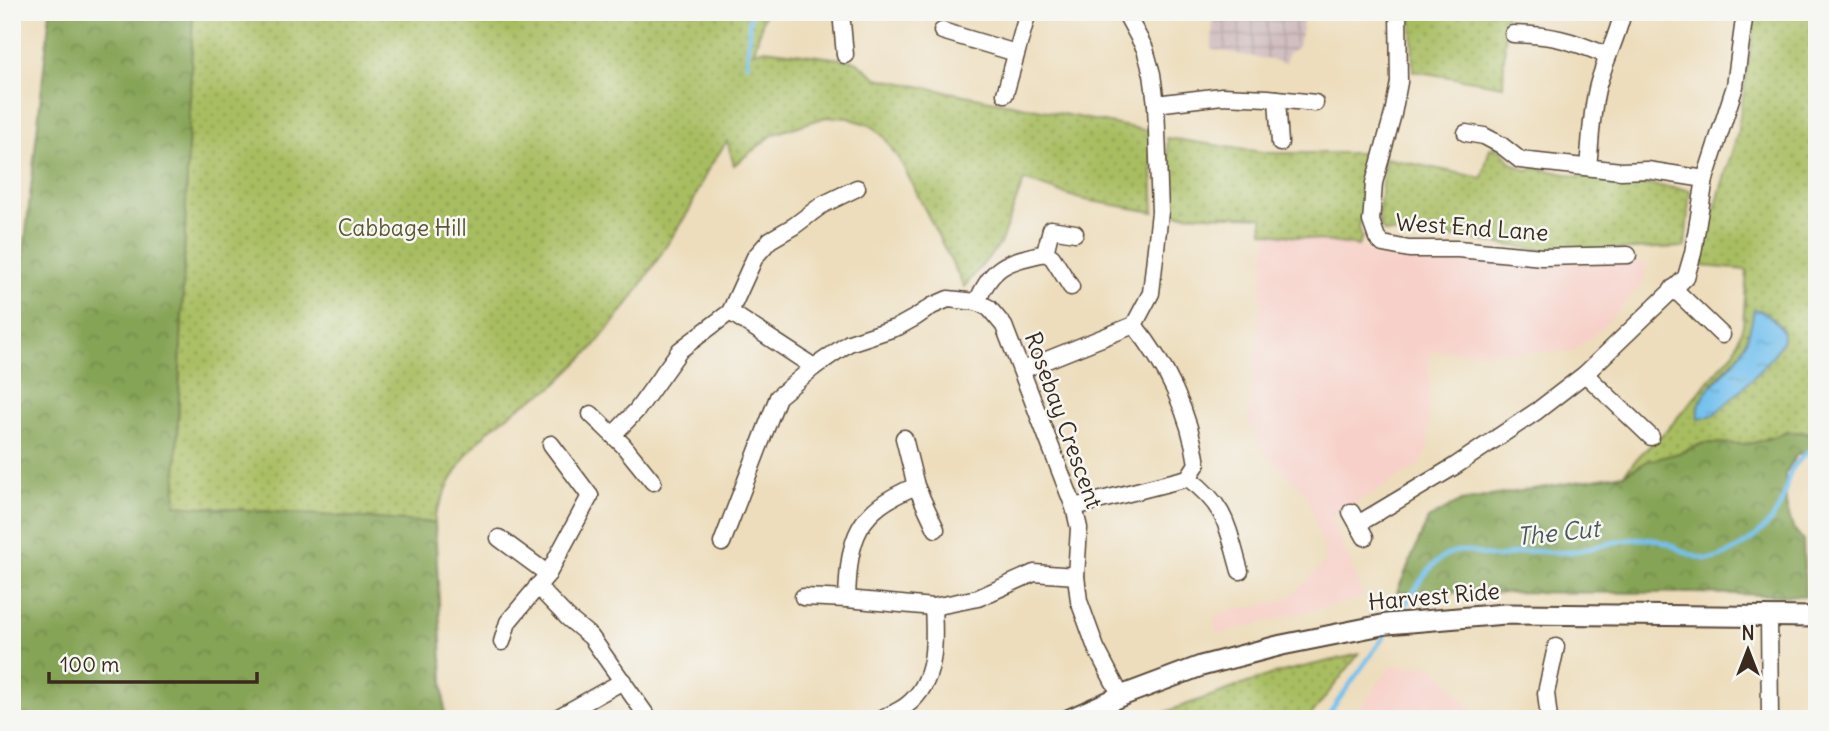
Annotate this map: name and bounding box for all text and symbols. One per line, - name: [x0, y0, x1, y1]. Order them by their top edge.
- street label: West End Lane: [1395, 207, 1549, 247]
- park label: Cabbage Hill: [337, 213, 467, 242]
- street label: Rosebay Crescent: [1019, 328, 1109, 512]
- water label: The Cut: [1515, 512, 1604, 551]
- street label: Harvest Ride: [1367, 576, 1501, 616]
- north arrow: [1714, 616, 1784, 686]
- text: N: [1741, 621, 1755, 645]
- scale bar: [49, 640, 257, 684]
- text: 100 m: [60, 651, 119, 678]

